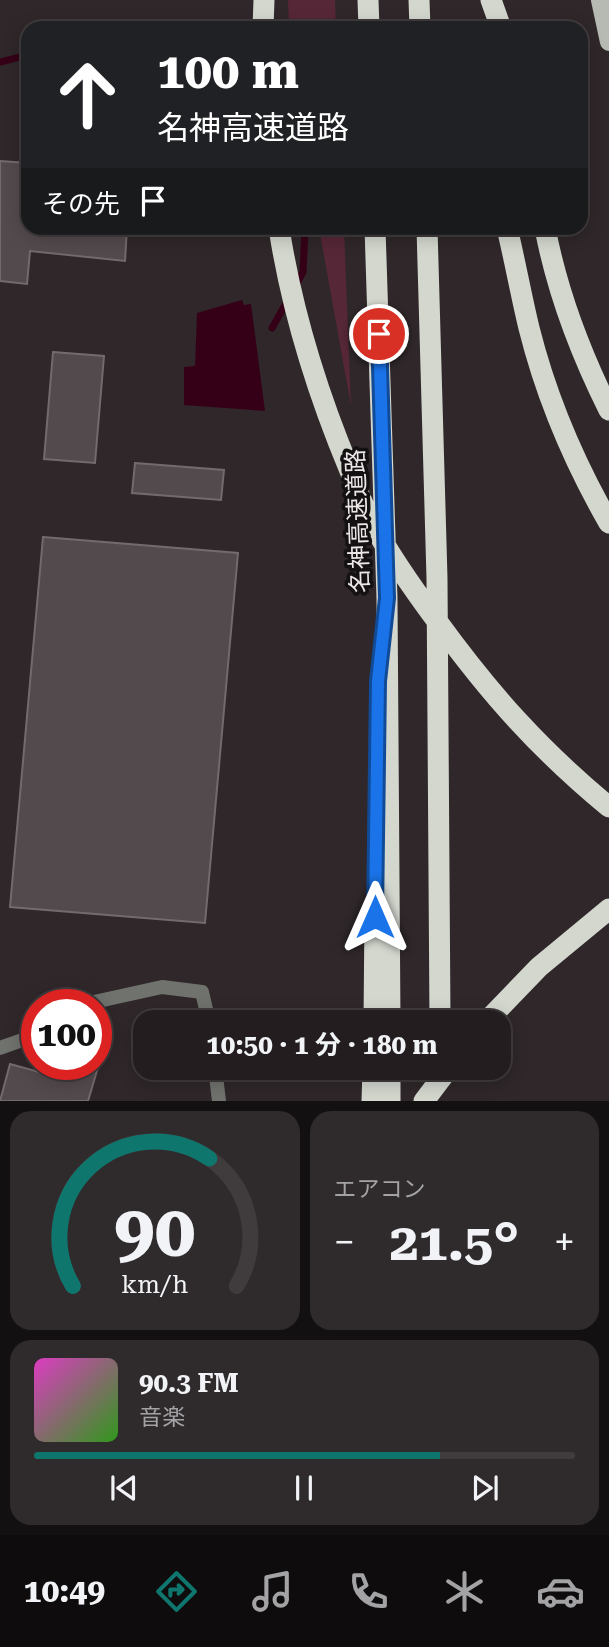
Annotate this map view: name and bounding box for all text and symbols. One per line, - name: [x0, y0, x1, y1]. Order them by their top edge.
- text: 100 m: [157, 43, 299, 100]
- icon: ahead: [42, 49, 133, 140]
- text: 名神高速道路: [157, 109, 349, 147]
- icon: arrive: [134, 182, 172, 220]
- text: その先: [42, 189, 120, 219]
- pin: [349, 304, 409, 364]
- icon: arrive: [360, 315, 398, 353]
- street label: 名神高速道路: [341, 449, 375, 593]
- position arrow: [338, 880, 412, 954]
- speed limit sign: 100: [21, 989, 112, 1080]
- text: 10:50 · 1 分 · 180 m: [206, 1030, 438, 1060]
- text: エアコン: [334, 1176, 426, 1203]
- text: 90: [114, 1190, 196, 1275]
- text: 21.5°: [389, 1212, 519, 1273]
- text: −: [334, 1220, 355, 1264]
- text: +: [554, 1220, 575, 1264]
- text: km/h: [121, 1270, 188, 1299]
- text: 90.3 FM: [139, 1368, 239, 1398]
- text: 音楽: [139, 1404, 185, 1431]
- icon: previous: [105, 1469, 143, 1507]
- icon: pause: [285, 1469, 323, 1507]
- icon: next: [466, 1469, 504, 1507]
- icon: directions: [152, 1567, 201, 1616]
- icon: music: [248, 1567, 297, 1616]
- icon: phone: [344, 1567, 393, 1616]
- icon: climate: [440, 1567, 489, 1616]
- icon: car: [536, 1567, 585, 1616]
- text: 10:49: [24, 1572, 105, 1610]

